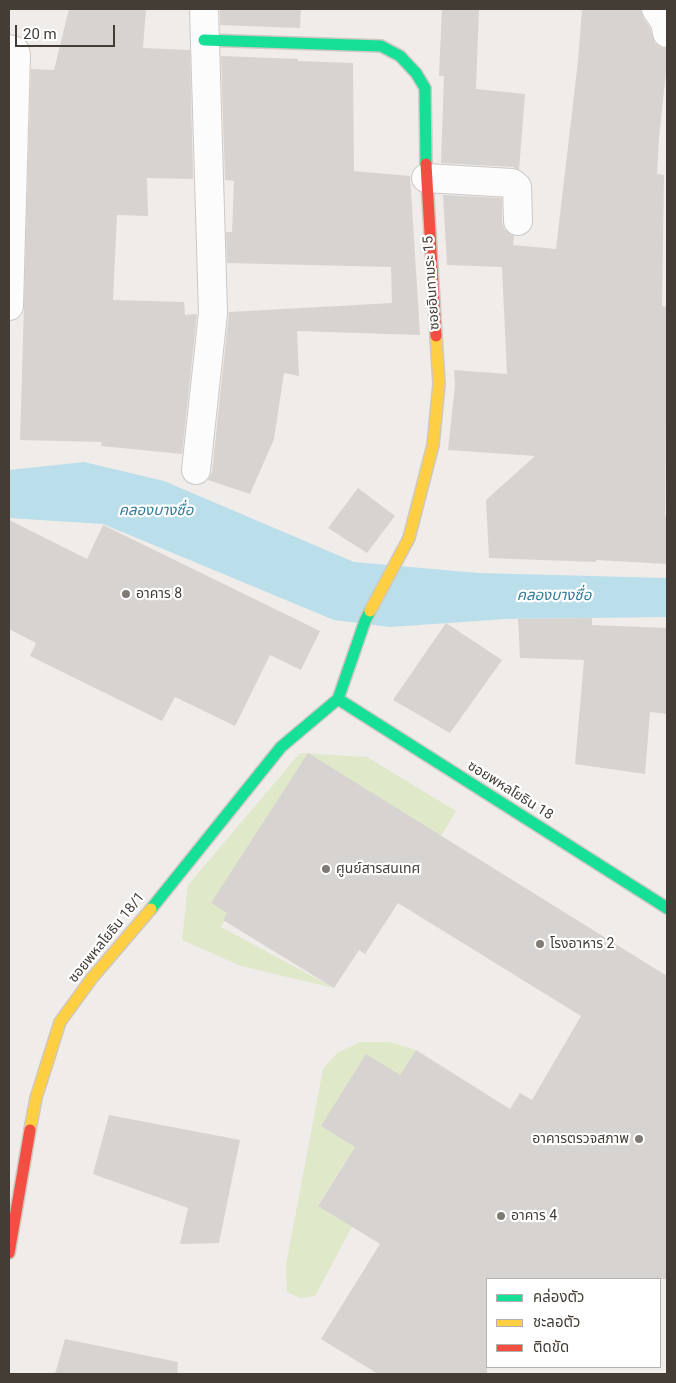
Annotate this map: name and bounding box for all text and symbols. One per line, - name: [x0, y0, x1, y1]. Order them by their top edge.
- scale bar: [18, 15, 118, 47]
- text: 20 m: [23, 25, 57, 43]
- street label: ซอยอินทามระ 15: [420, 235, 444, 331]
- water label: คลองบางซื่อ: [119, 502, 193, 520]
- place label: อาคาร 8: [136, 586, 182, 602]
- water label: คลองบางซื่อ: [517, 587, 591, 605]
- marker: อาคาร 8: [120, 588, 132, 600]
- street label: ซอยพหลโยธิน 18: [464, 758, 556, 824]
- place label: ศูนย์สารสนเทศ: [336, 861, 420, 877]
- marker: ศูนย์สารสนเทศ: [320, 863, 332, 875]
- street label: ซอยพหลโยธิน 18/1: [65, 889, 149, 987]
- place label: โรงอาหาร 2: [550, 936, 614, 952]
- marker: โรงอาหาร 2: [534, 938, 546, 950]
- place label: อาคารตรวจสภาพ: [532, 1131, 629, 1147]
- marker: อาคารตรวจสภาพ: [633, 1133, 645, 1145]
- place label: อาคาร 4: [511, 1208, 557, 1224]
- marker: อาคาร 4: [495, 1210, 507, 1222]
- legend: [486, 1278, 661, 1368]
- text: คล่องตัว: [533, 1288, 584, 1306]
- text: ชะลอตัว: [533, 1313, 580, 1331]
- text: ติดขัด: [533, 1338, 569, 1356]

